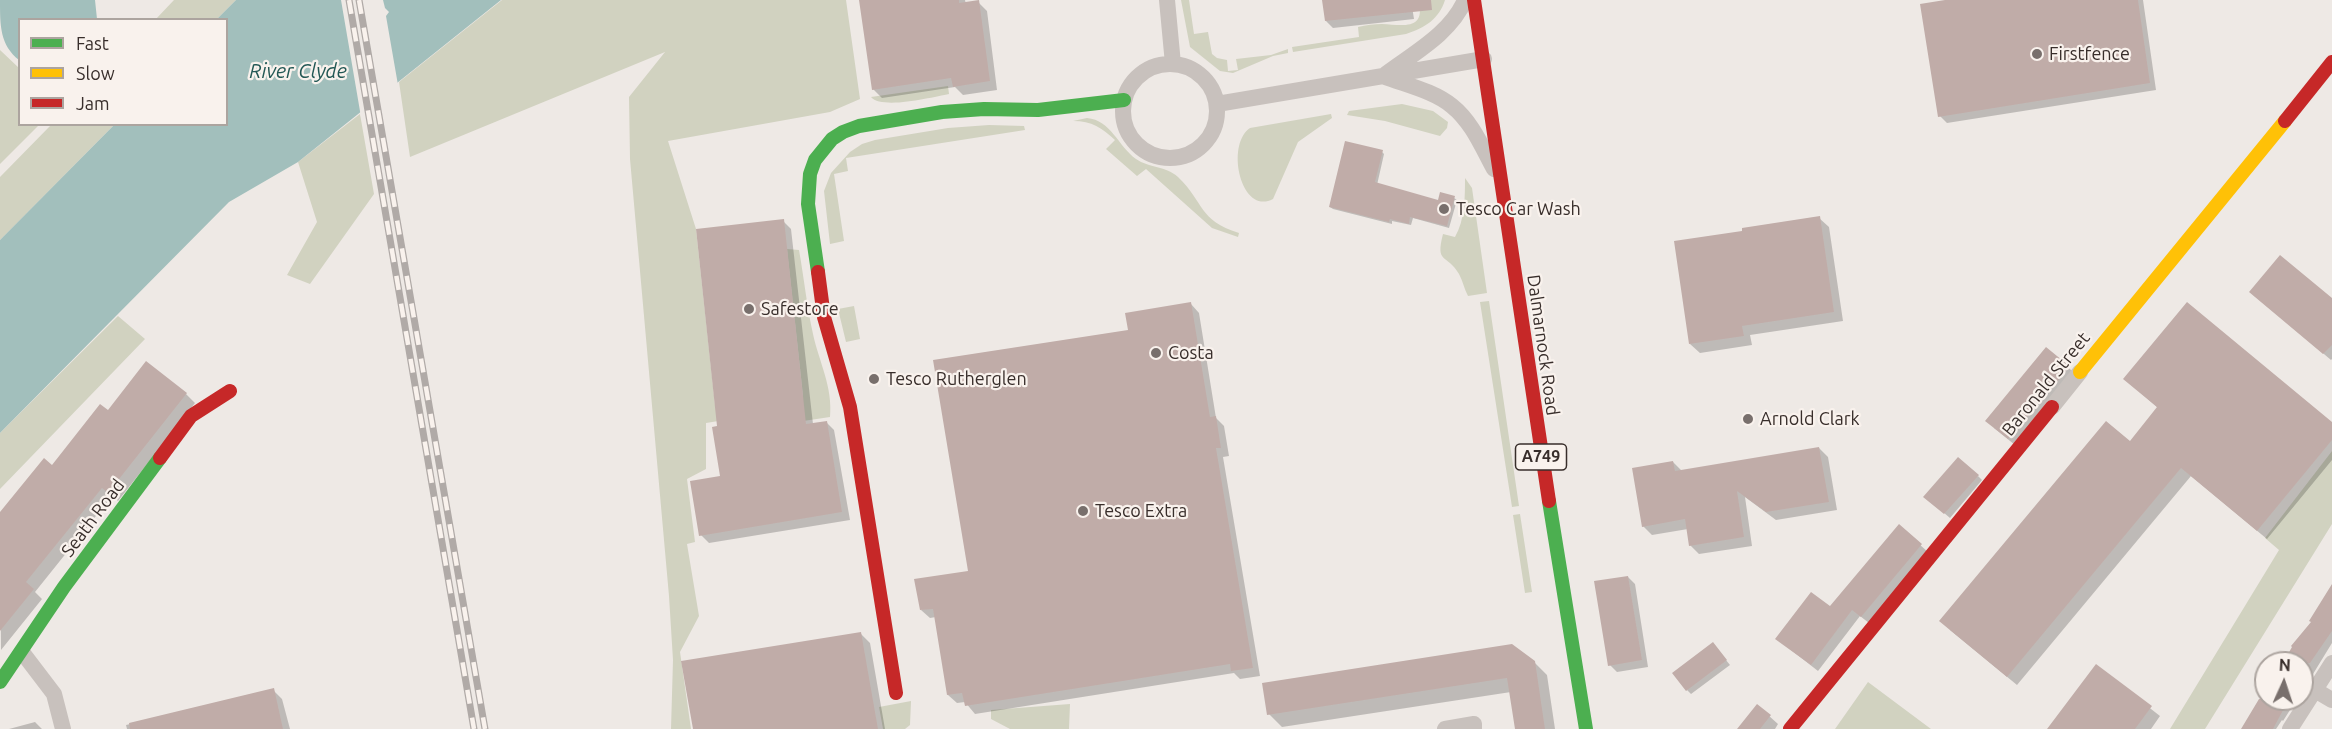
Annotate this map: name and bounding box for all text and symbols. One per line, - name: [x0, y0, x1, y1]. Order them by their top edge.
- legend: [18, 18, 228, 126]
- text: Fast: [76, 33, 109, 53]
- place label: Firstfence: [2049, 43, 2130, 65]
- marker: Firstfence: [2030, 47, 2044, 61]
- water label: River Clyde: [249, 59, 347, 83]
- text: Slow: [76, 63, 115, 83]
- text: Jam: [76, 93, 110, 113]
- place label: Tesco Car Wash: [1456, 198, 1581, 220]
- marker: Tesco Car Wash: [1437, 202, 1451, 216]
- street label: Dalmarnock Road: [1522, 273, 1564, 417]
- place label: Safestore: [761, 298, 839, 320]
- marker: Safestore: [742, 302, 756, 316]
- street label: Baronald Street: [1998, 328, 2094, 440]
- place label: Costa: [1168, 342, 1214, 364]
- marker: Costa: [1149, 346, 1163, 360]
- place label: Tesco Rutherglen: [886, 368, 1027, 390]
- marker: Tesco Rutherglen: [867, 372, 881, 386]
- place label: Arnold Clark: [1760, 408, 1860, 430]
- marker: Arnold Clark: [1741, 412, 1755, 426]
- road number: A749: [1516, 444, 1566, 470]
- street label: Seath Road: [57, 475, 129, 561]
- place label: Tesco Extra: [1095, 500, 1187, 522]
- marker: Tesco Extra: [1076, 504, 1090, 518]
- north arrow: [2254, 651, 2314, 711]
- text: N: [2278, 656, 2291, 674]

